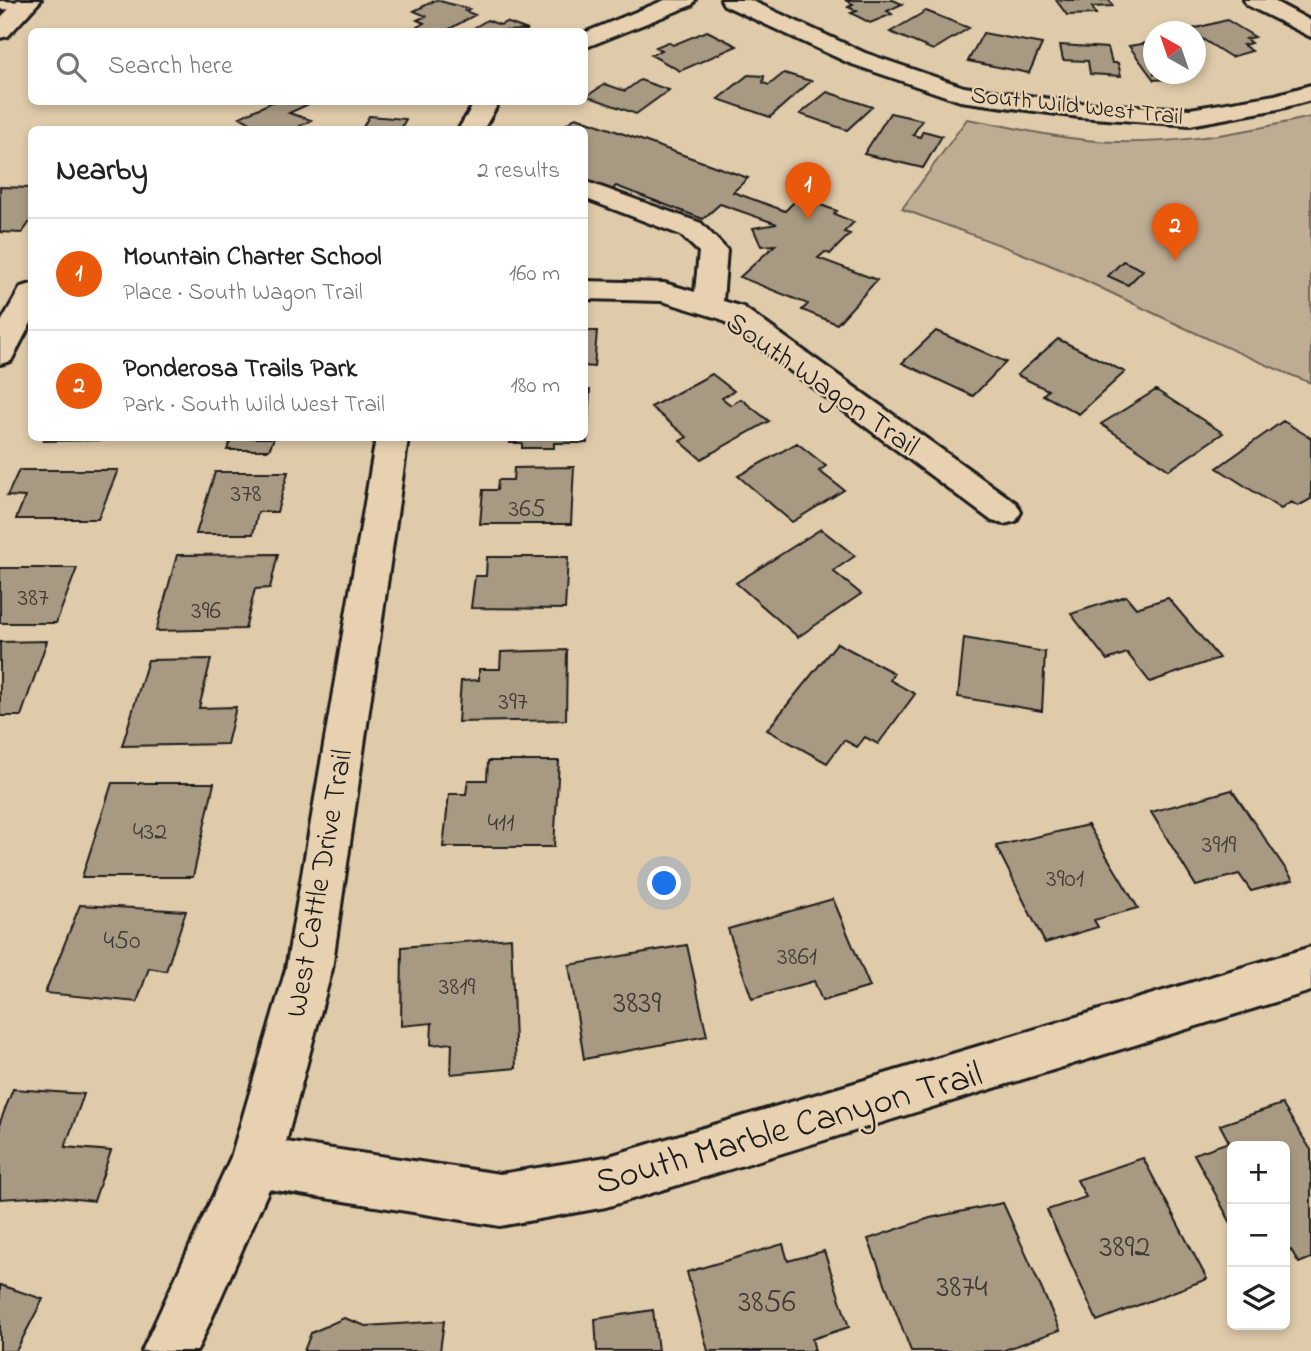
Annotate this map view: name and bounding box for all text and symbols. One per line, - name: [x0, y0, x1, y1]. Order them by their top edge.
- north arrow: [1143, 21, 1206, 84]
- search box: [28, 28, 588, 105]
- icon: search: [52, 48, 90, 86]
- text: Search here: [108, 48, 233, 86]
- street label: South Wild West Trail: [969, 79, 1184, 136]
- text: Nearby: [56, 150, 148, 194]
- text: 2 results: [477, 155, 560, 188]
- pin: 1: [785, 162, 831, 220]
- pin: 2: [1152, 203, 1198, 261]
- text: Mountain Charter School: [123, 239, 382, 277]
- text: 1: [75, 258, 83, 291]
- text: 160 m: [509, 258, 560, 291]
- text: Place · South Wagon Trail: [123, 277, 363, 310]
- street label: South Wagon Trail: [715, 302, 927, 469]
- text: Ponderosa Trails Park: [123, 351, 357, 389]
- text: 2: [73, 370, 85, 403]
- text: 180 m: [511, 370, 560, 403]
- text: Park · South Wild West Trail: [123, 389, 385, 422]
- house number: 378: [230, 476, 262, 514]
- house number: 365: [508, 491, 546, 529]
- house number: 387: [17, 580, 49, 618]
- house number: 396: [191, 593, 221, 631]
- house number: 397: [498, 684, 528, 722]
- street label: West Cattle Drive Trail: [276, 746, 366, 1021]
- house number: 411: [487, 805, 515, 843]
- house number: 432: [133, 814, 167, 852]
- house number: 3919: [1202, 827, 1236, 865]
- house number: 3901: [1046, 861, 1084, 899]
- your location: [647, 866, 681, 900]
- house number: 450: [104, 923, 140, 961]
- house number: 3861: [777, 939, 817, 977]
- house number: 3819: [439, 969, 475, 1007]
- house number: 3839: [613, 981, 661, 1028]
- street label: South Marble Canyon Trail: [589, 1049, 989, 1211]
- map controls: [1227, 1141, 1290, 1330]
- button: +: [1227, 1141, 1290, 1204]
- button: −: [1227, 1204, 1290, 1267]
- house number: 3892: [1100, 1225, 1150, 1272]
- house number: 3874: [936, 1265, 988, 1312]
- button: layers: [1227, 1267, 1290, 1330]
- house number: 3856: [738, 1280, 796, 1327]

